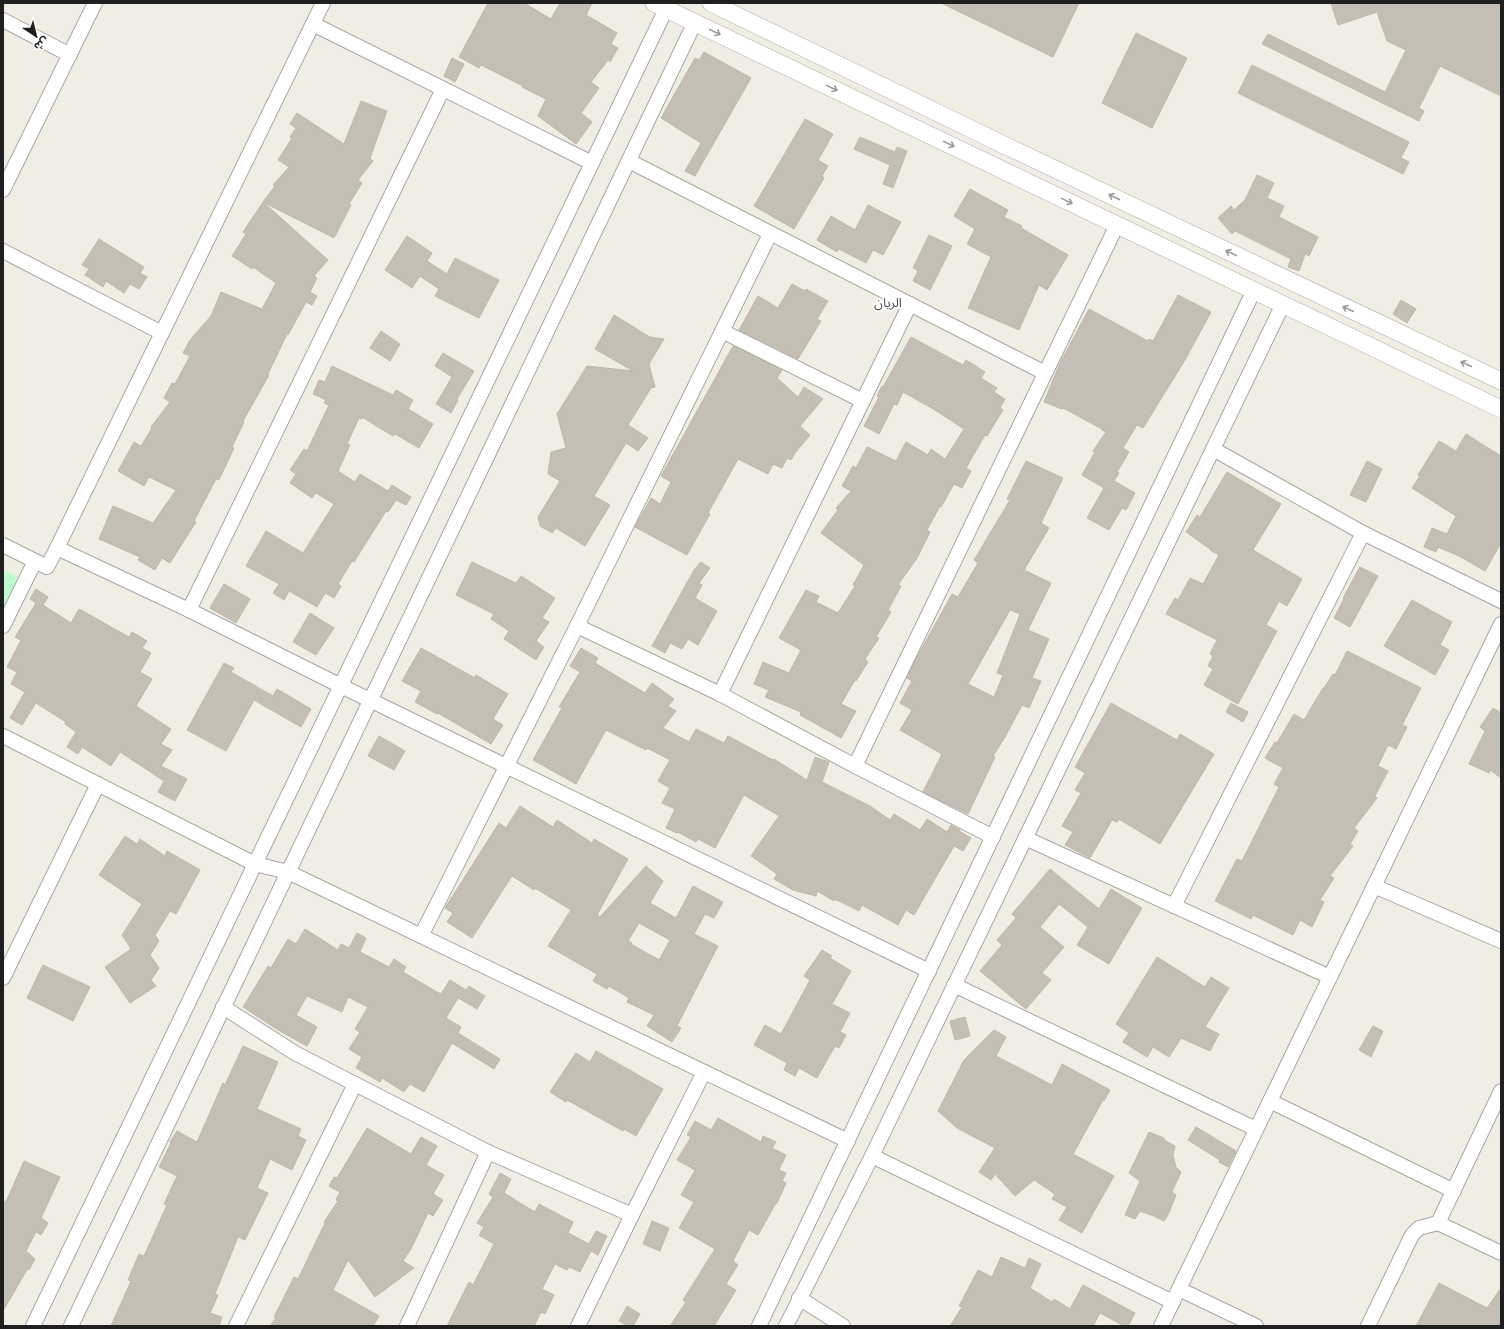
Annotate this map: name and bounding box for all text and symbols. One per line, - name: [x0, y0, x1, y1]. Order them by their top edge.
- north arrow: [16, 16, 56, 56]
- one-way arrow: [709, 29, 721, 36]
- text: ش: [32, 34, 51, 53]
- one-way arrow: [826, 85, 838, 92]
- one-way arrow: [943, 141, 955, 148]
- one-way arrow: [1108, 193, 1120, 200]
- one-way arrow: [1060, 198, 1072, 205]
- one-way arrow: [1225, 249, 1237, 256]
- district label: الريان: [874, 295, 902, 311]
- one-way arrow: [1343, 305, 1355, 312]
- one-way arrow: [1460, 360, 1472, 367]

